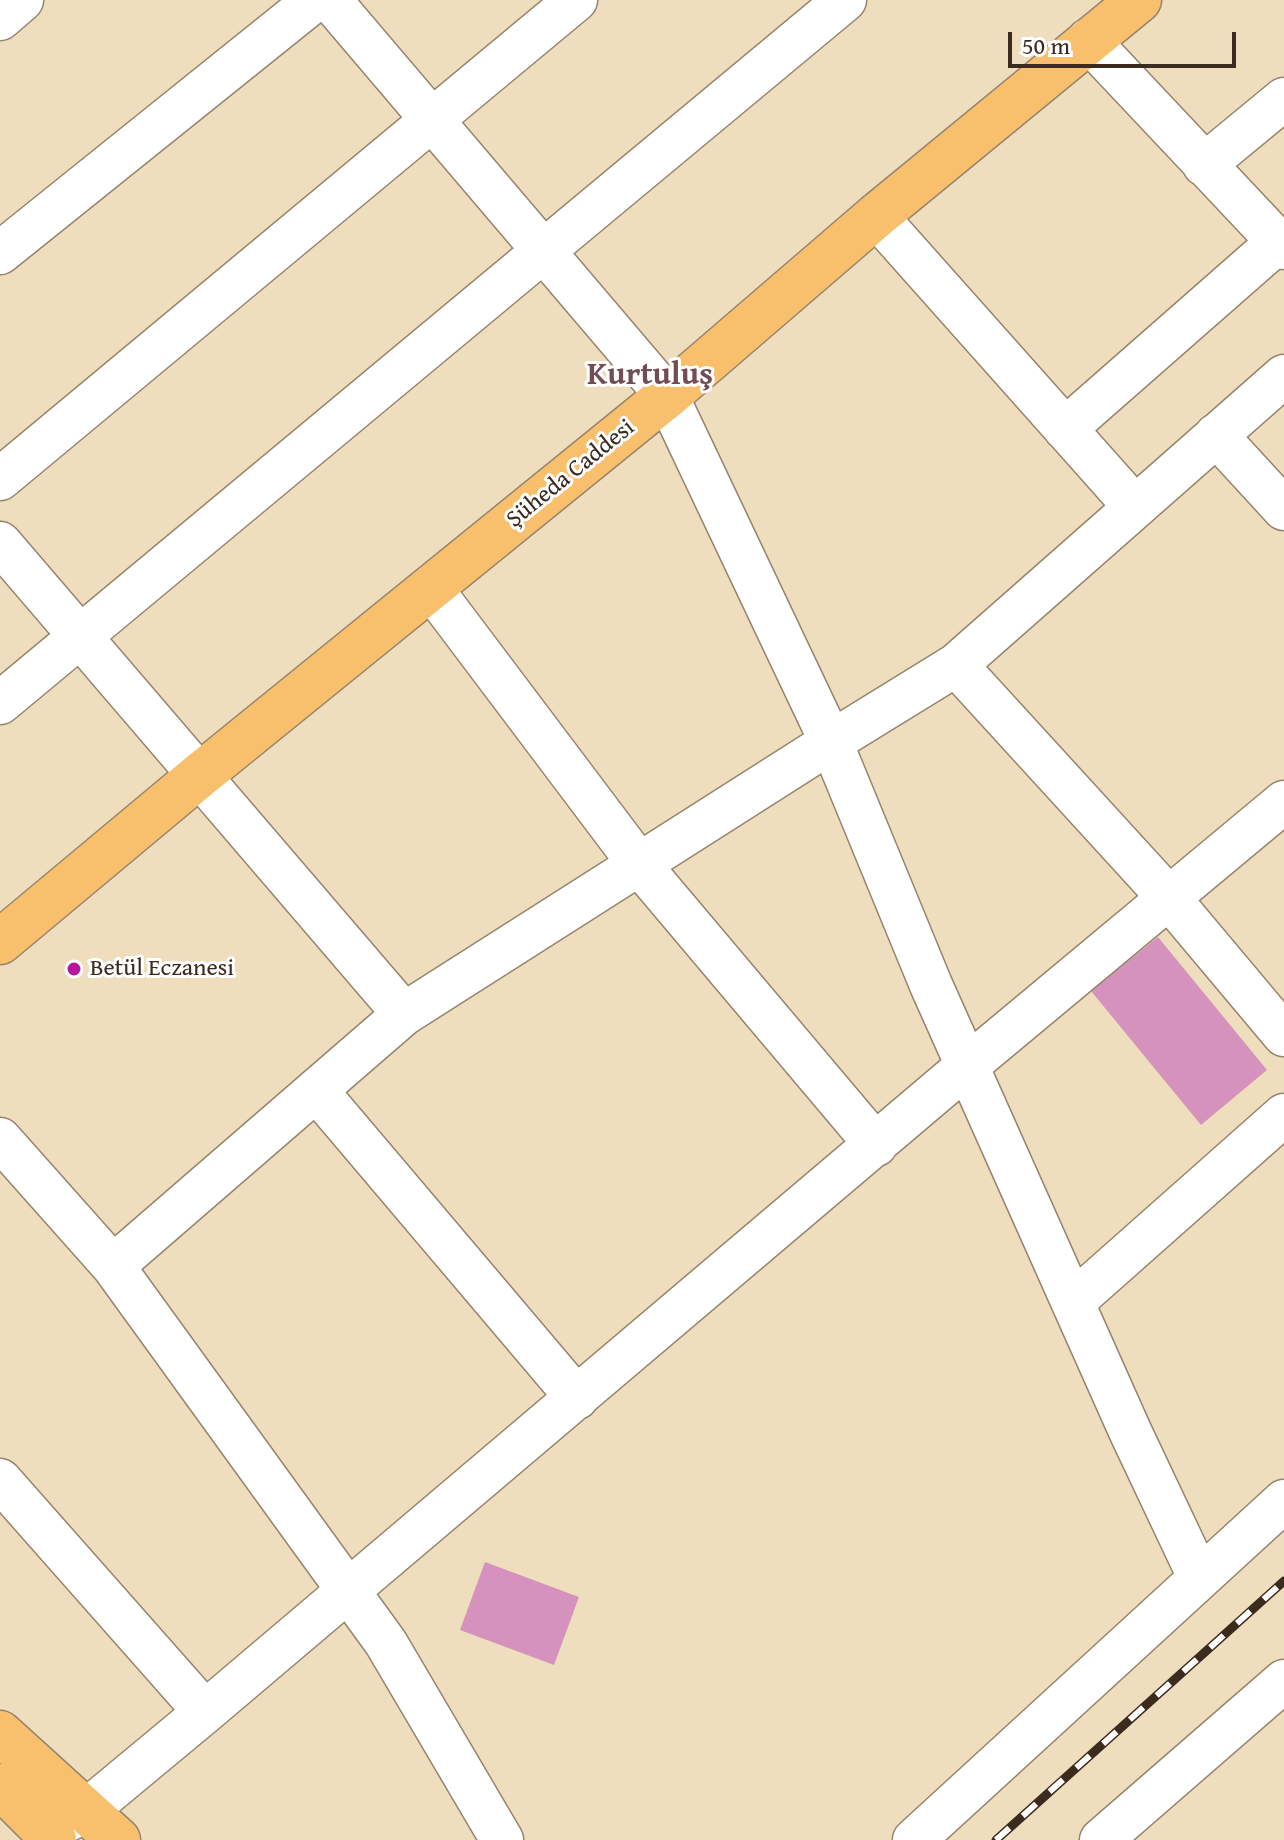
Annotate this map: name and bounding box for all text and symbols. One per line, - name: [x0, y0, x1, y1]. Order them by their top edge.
- scale bar: [1012, 16, 1240, 66]
- text: 50 m: [1022, 28, 1070, 63]
- district label: Kurtuluş: [587, 357, 713, 395]
- street label: Şüheda Caddesi: [501, 414, 641, 534]
- place label: Betül Eczanesi: [90, 955, 234, 983]
- marker: Betül Eczanesi: [65, 960, 83, 978]

